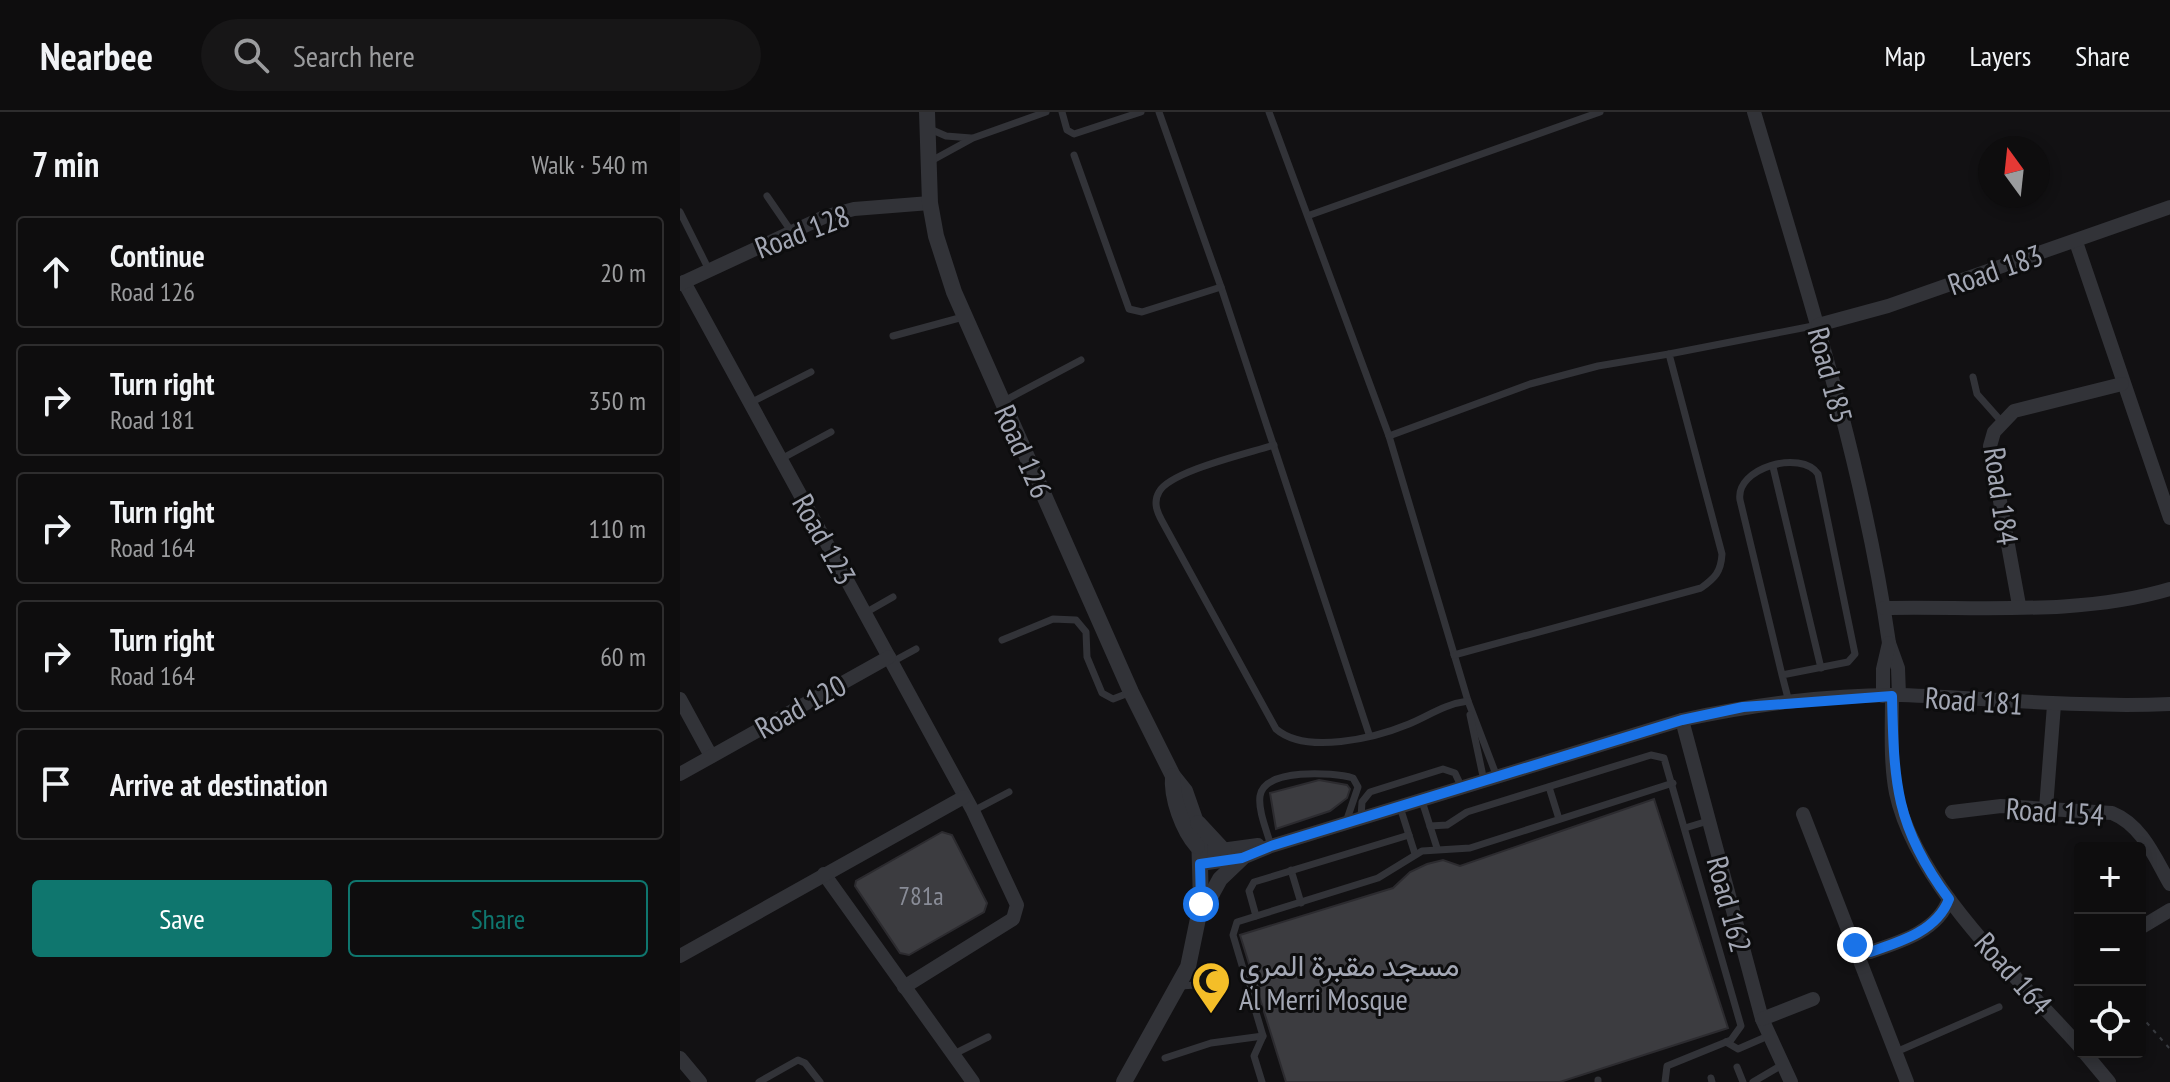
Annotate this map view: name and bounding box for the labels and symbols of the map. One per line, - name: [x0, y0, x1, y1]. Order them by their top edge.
- north arrow: [1978, 136, 2050, 208]
- street label: Road 128: [749, 195, 855, 267]
- street label: Road 183: [1942, 235, 2048, 303]
- street label: Road 185: [1799, 323, 1863, 427]
- street label: Road 126: [986, 398, 1062, 504]
- street label: Road 184: [1976, 445, 2028, 547]
- street label: Road 123: [784, 487, 866, 591]
- street label: Road 120: [748, 665, 852, 747]
- street label: Road 181: [1924, 677, 2024, 723]
- street label: Road 154: [2005, 788, 2105, 834]
- street label: Road 162: [1698, 852, 1762, 956]
- house number: 781a: [898, 879, 944, 912]
- route start: [1183, 886, 1219, 922]
- street label: Road 164: [1967, 924, 2061, 1022]
- route end: [1837, 927, 1873, 963]
- place label: مسجد مقبرة المري Al Merri Mosque: [1239, 945, 1460, 1018]
- mosque icon: مسجد مقبرة المري Al Merri Mosque: [1190, 960, 1232, 1015]

